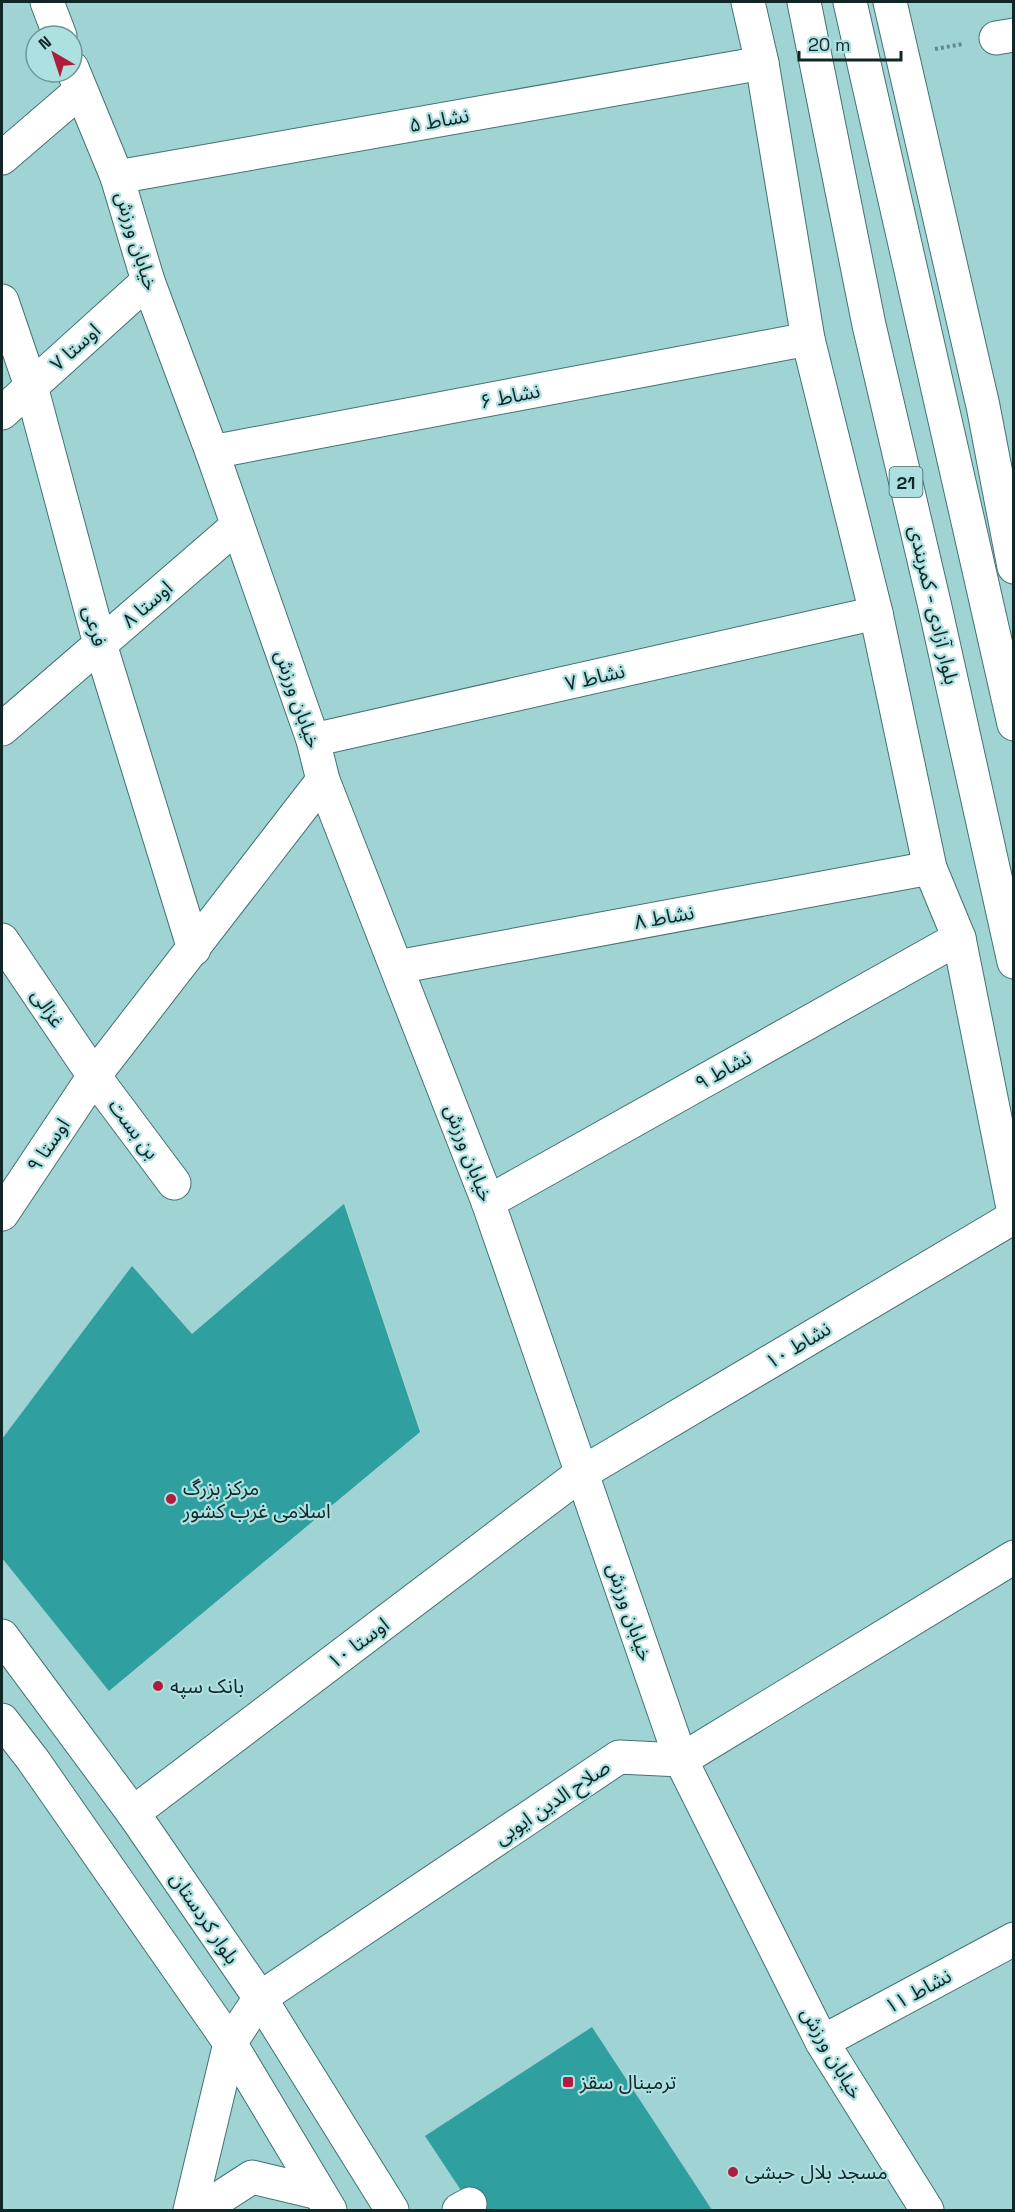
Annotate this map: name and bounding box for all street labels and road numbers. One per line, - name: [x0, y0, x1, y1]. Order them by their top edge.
- street label: نشاط ۵: [407, 102, 471, 138]
- street label: خیابان ورزش: [110, 188, 164, 294]
- street label: اوستا ۷: [44, 318, 106, 376]
- street label: نشاط ۶: [478, 377, 542, 415]
- road number: 21: [890, 467, 922, 497]
- street label: بلوار آزادی - کمربندی: [903, 523, 965, 687]
- street label: اوستا ۸: [116, 575, 178, 633]
- street label: فرعی: [77, 603, 113, 649]
- street label: خیابان ورزش: [269, 646, 327, 752]
- street label: نشاط ۷: [563, 658, 627, 696]
- street label: نشاط ۸: [632, 899, 696, 935]
- street label: غزالی: [25, 983, 71, 1033]
- street label: نشاط ۹: [690, 1044, 756, 1096]
- street label: بن بست: [103, 1093, 165, 1165]
- street label: خیابان ورزش: [439, 1101, 499, 1205]
- street label: اوستا ۹: [21, 1113, 75, 1177]
- street label: نشاط ۱۰: [760, 1315, 836, 1375]
- street label: خیابان ورزش: [601, 1559, 659, 1665]
- street label: اوستا ۱۰: [322, 1611, 394, 1675]
- street label: صلاح الدین ایوبی: [489, 1754, 616, 1852]
- street label: بلوار کردستان: [165, 1867, 245, 1969]
- street label: نشاط ۱۱: [880, 1963, 956, 2019]
- street label: خیابان ورزش: [795, 2002, 869, 2104]

